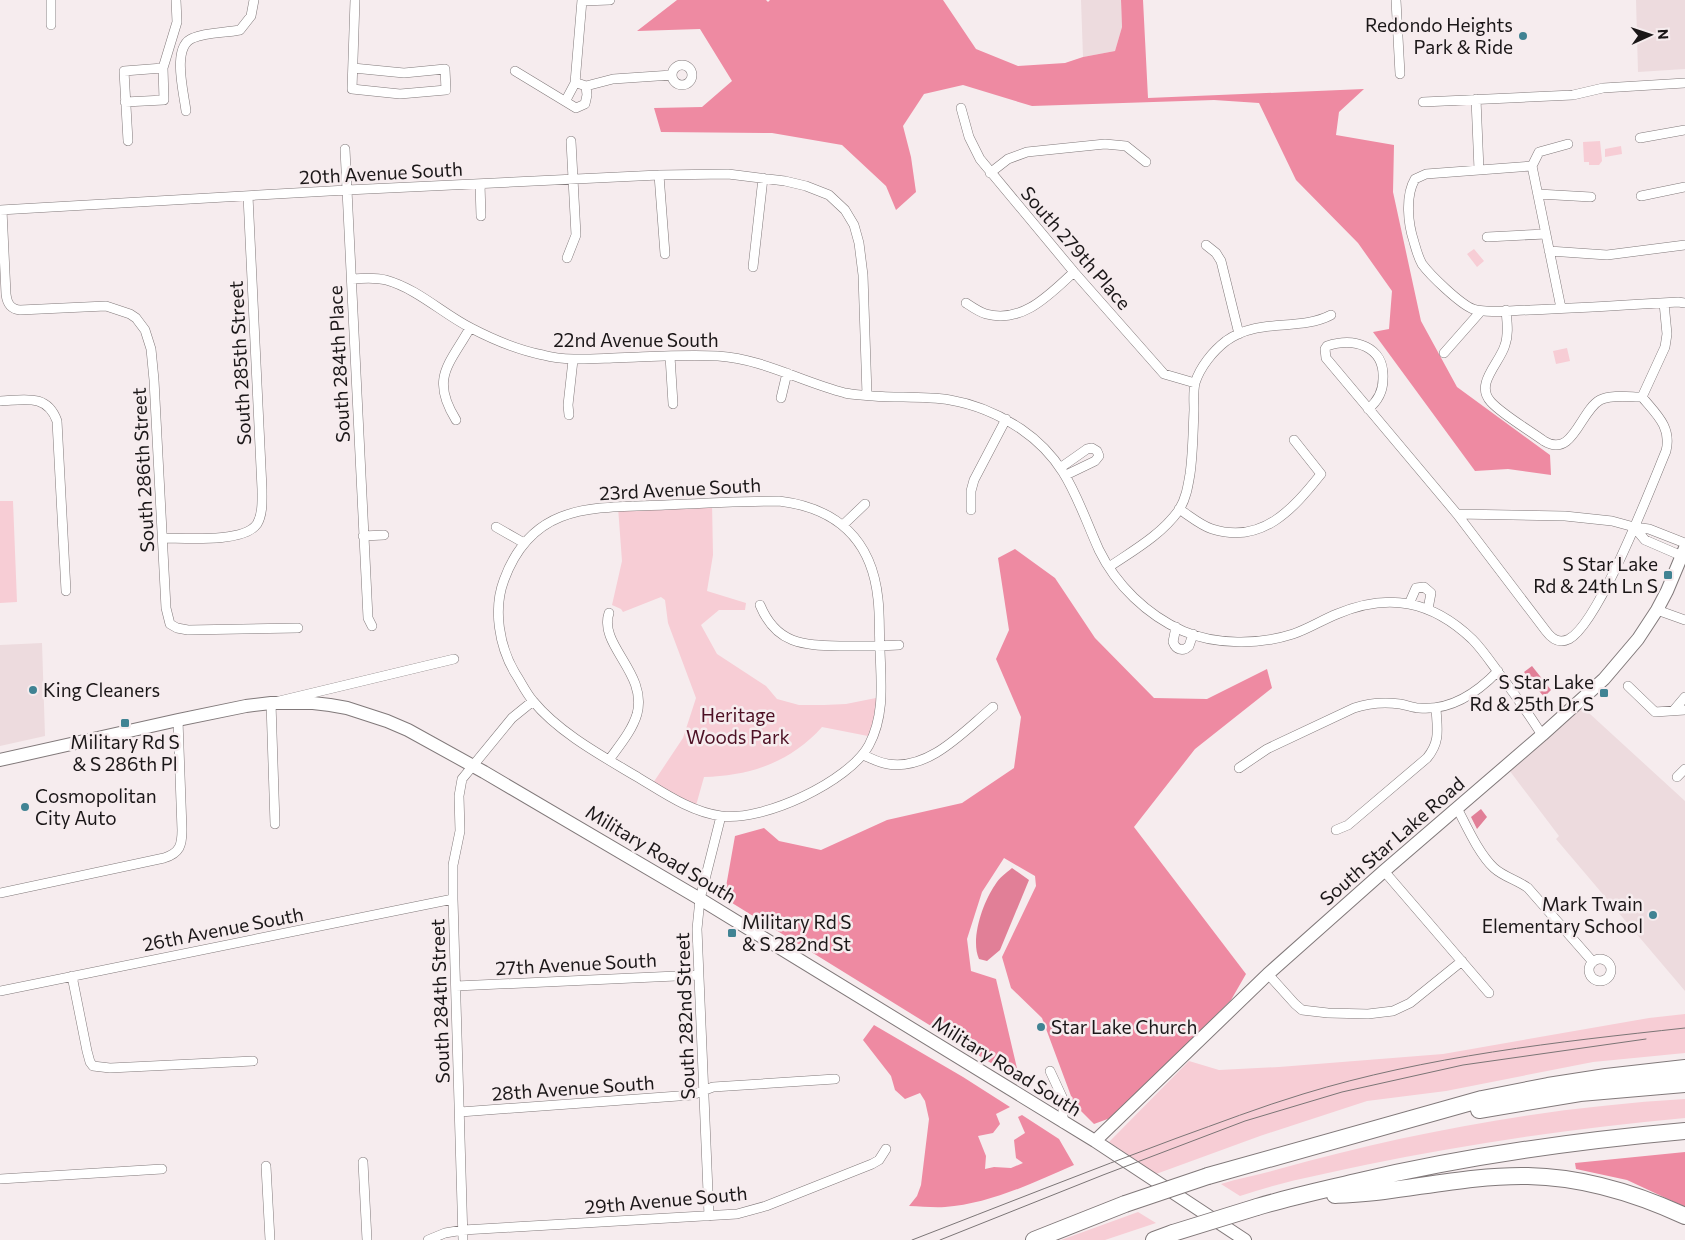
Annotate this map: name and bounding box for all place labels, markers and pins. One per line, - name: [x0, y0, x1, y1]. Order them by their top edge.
- place label: Redondo Heights Park & Ride: [1365, 13, 1513, 58]
- marker: Redondo Heights Park & Ride: [1517, 30, 1529, 42]
- place label: S Star Lake Rd & 24th Ln S: [1533, 552, 1658, 597]
- marker: S Star Lake Rd & 24th Ln S: [1662, 569, 1674, 581]
- place label: S Star Lake Rd & 25th Dr S: [1470, 670, 1594, 715]
- place label: King Cleaners: [43, 678, 160, 701]
- marker: King Cleaners: [27, 684, 39, 696]
- marker: S Star Lake Rd & 25th Dr S: [1598, 687, 1610, 699]
- marker: Military Rd S & S 286th Pl: [119, 717, 131, 729]
- place label: Military Rd S & S 286th Pl: [70, 730, 180, 775]
- place label: Cosmopolitan City Auto: [35, 784, 157, 829]
- marker: Cosmopolitan City Auto: [19, 801, 31, 813]
- place label: Mark Twain Elementary School: [1482, 892, 1643, 937]
- marker: Mark Twain Elementary School: [1647, 909, 1659, 921]
- place label: Military Rd S & S 282nd St: [742, 910, 851, 955]
- marker: Military Rd S & S 282nd St: [726, 927, 738, 939]
- place label: Star Lake Church: [1051, 1015, 1197, 1038]
- marker: Star Lake Church: [1035, 1021, 1047, 1033]

